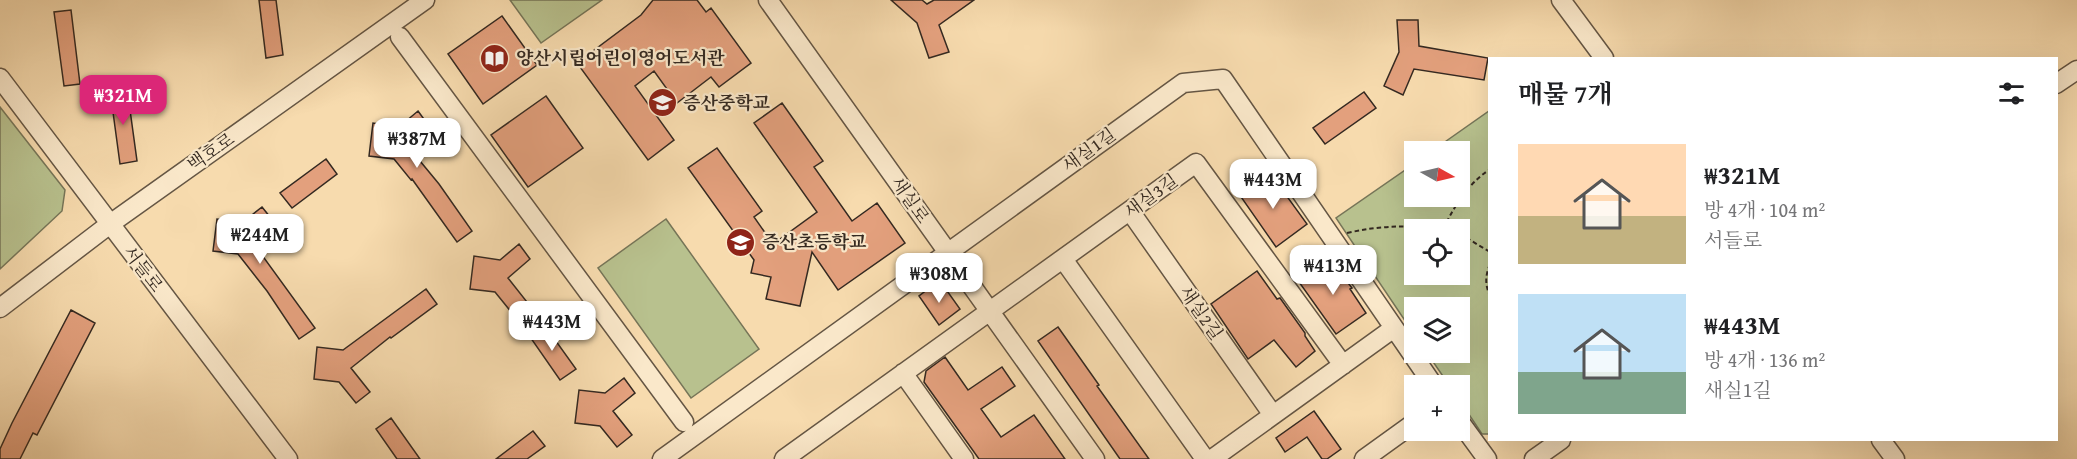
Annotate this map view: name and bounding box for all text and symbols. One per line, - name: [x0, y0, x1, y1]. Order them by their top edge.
- library icon: 양산시립어린이영어도서관: [479, 42, 511, 74]
- place label: 양산시립어린이영어도서관: [516, 44, 725, 71]
- text: 매물 7개: [1518, 74, 1613, 113]
- pin: ₩321M: [81, 75, 165, 126]
- icon: filters: [1995, 77, 2028, 110]
- text: ₩321M: [94, 80, 152, 109]
- school or university icon: 증산중학교: [646, 87, 678, 119]
- place label: 증산중학교: [683, 89, 771, 116]
- pin: ₩387M: [375, 118, 459, 169]
- street label: 새실1길: [1056, 121, 1121, 178]
- text: ₩387M: [388, 123, 446, 152]
- street label: 백호로: [182, 126, 240, 178]
- north arrow: [1404, 141, 1470, 207]
- map controls: [1404, 141, 1470, 441]
- text: ₩321M: [1704, 155, 1780, 194]
- pin: ₩443M: [1231, 159, 1315, 210]
- text: ₩443M: [1244, 164, 1302, 193]
- street label: 새실3길: [1118, 167, 1183, 224]
- icon: home: [1566, 168, 1638, 240]
- street label: 새실로: [884, 171, 936, 229]
- text: 방 4개 · 104 m²: [1704, 195, 1825, 224]
- pin: ₩244M: [218, 214, 302, 265]
- text: ₩244M: [231, 219, 289, 248]
- button: locate: [1404, 219, 1470, 285]
- text: 서들로: [1704, 225, 1762, 254]
- school or university icon: 증산초등학교: [725, 226, 757, 258]
- place label: 증산초등학교: [762, 228, 867, 255]
- street label: 서들로: [117, 240, 170, 298]
- pin: ₩413M: [1291, 245, 1375, 296]
- text: ₩413M: [1304, 250, 1362, 279]
- pin: ₩308M: [897, 253, 981, 304]
- text: ₩308M: [910, 258, 968, 287]
- street label: 새실2길: [1173, 280, 1230, 345]
- button: layers: [1404, 297, 1470, 363]
- pin: ₩443M: [510, 301, 594, 352]
- text: ₩443M: [1704, 305, 1780, 344]
- text: ₩443M: [523, 306, 581, 335]
- icon: home: [1566, 318, 1638, 390]
- text: 방 4개 · 136 m²: [1704, 345, 1825, 374]
- button: +: [1404, 375, 1470, 441]
- text: 새실1길: [1704, 375, 1772, 404]

